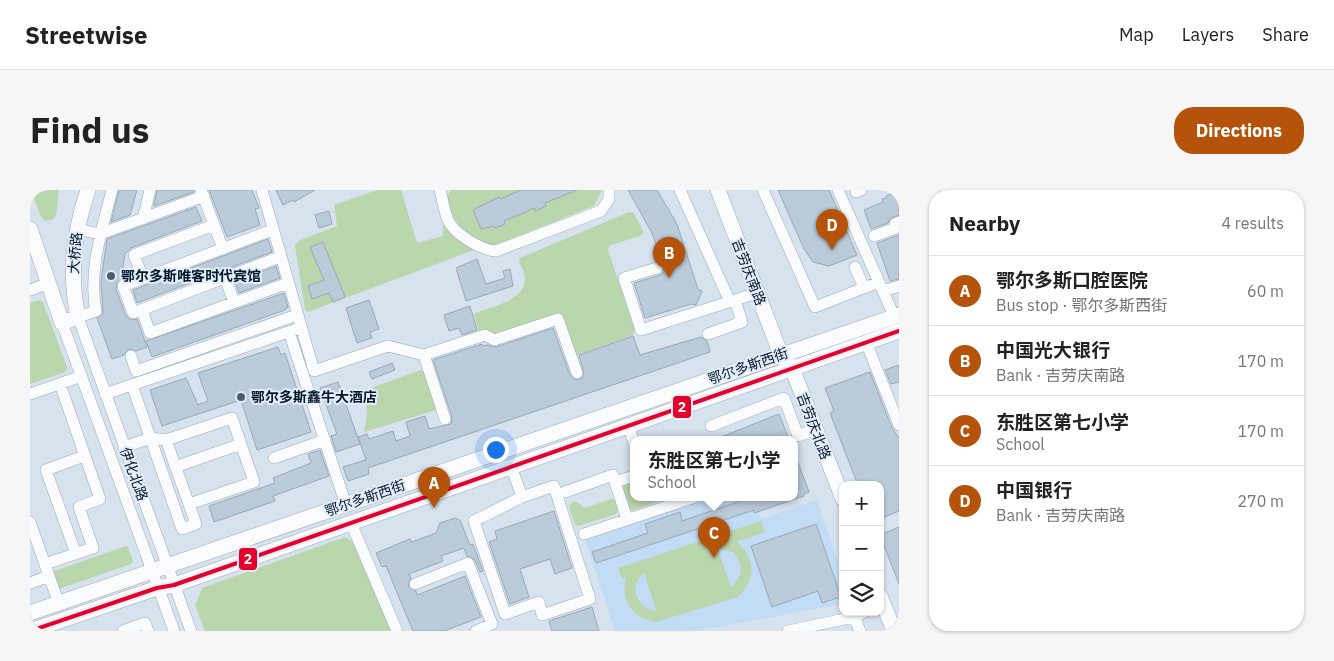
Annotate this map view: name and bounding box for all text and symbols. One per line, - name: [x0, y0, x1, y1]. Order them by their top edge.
- text: Streetwise: [25, 19, 147, 51]
- text: Map: [1119, 23, 1154, 46]
- text: Layers: [1182, 23, 1234, 46]
- text: Share: [1262, 23, 1309, 46]
- text: Find us: [30, 107, 149, 153]
- button: Directions: [1174, 107, 1304, 154]
- pin: D: [816, 209, 848, 250]
- text: Nearby: [949, 209, 1020, 237]
- text: 4 results: [1221, 213, 1284, 233]
- street label: 大桥路: [64, 231, 86, 275]
- street label: 吉劳庆南路: [728, 236, 770, 308]
- pin: B: [653, 237, 685, 278]
- place label: 鄂尔多斯唯客时代宾馆: [121, 267, 261, 285]
- text: 鄂尔多斯口腔医院: [996, 268, 1148, 292]
- marker: 鄂尔多斯唯客时代宾馆: [105, 270, 117, 282]
- text: A: [960, 281, 970, 301]
- text: 60 m: [1247, 281, 1284, 301]
- text: Bus stop · 鄂尔多斯西街: [996, 295, 1167, 315]
- text: 中国光大银行: [996, 338, 1110, 362]
- street label: 鄂尔多斯西街: [705, 344, 791, 388]
- text: B: [960, 351, 970, 371]
- text: 170 m: [1237, 351, 1284, 371]
- text: Bank · 吉劳庆南路: [996, 365, 1125, 385]
- place label: 鄂尔多斯鑫牛大酒店: [251, 388, 377, 406]
- street label: 吉劳庆北路: [793, 390, 835, 462]
- marker: 鄂尔多斯鑫牛大酒店: [235, 391, 247, 403]
- line badge: 2: [672, 395, 692, 419]
- text: 2: [678, 398, 686, 416]
- text: 东胜区第七小学: [996, 410, 1129, 434]
- text: C: [960, 421, 970, 441]
- text: 170 m: [1237, 421, 1284, 441]
- text: School: [996, 434, 1045, 454]
- popup: [630, 436, 798, 501]
- your location: [483, 437, 509, 463]
- street label: 伊化北路: [116, 445, 152, 503]
- text: 东胜区第七小学: [647, 448, 781, 472]
- pin: A: [418, 467, 450, 508]
- text: School: [647, 472, 696, 492]
- street label: 鄂尔多斯西街: [322, 476, 408, 520]
- text: 中国银行: [996, 478, 1072, 502]
- map controls: [839, 481, 884, 616]
- button: +: [839, 481, 884, 526]
- text: D: [959, 491, 971, 511]
- text: 270 m: [1237, 491, 1284, 511]
- text: Bank · 吉劳庆南路: [996, 505, 1125, 525]
- pin: C: [698, 517, 730, 558]
- button: −: [839, 526, 884, 571]
- line badge: 2: [238, 547, 258, 571]
- text: 2: [244, 550, 252, 568]
- button: layers: [839, 571, 884, 616]

